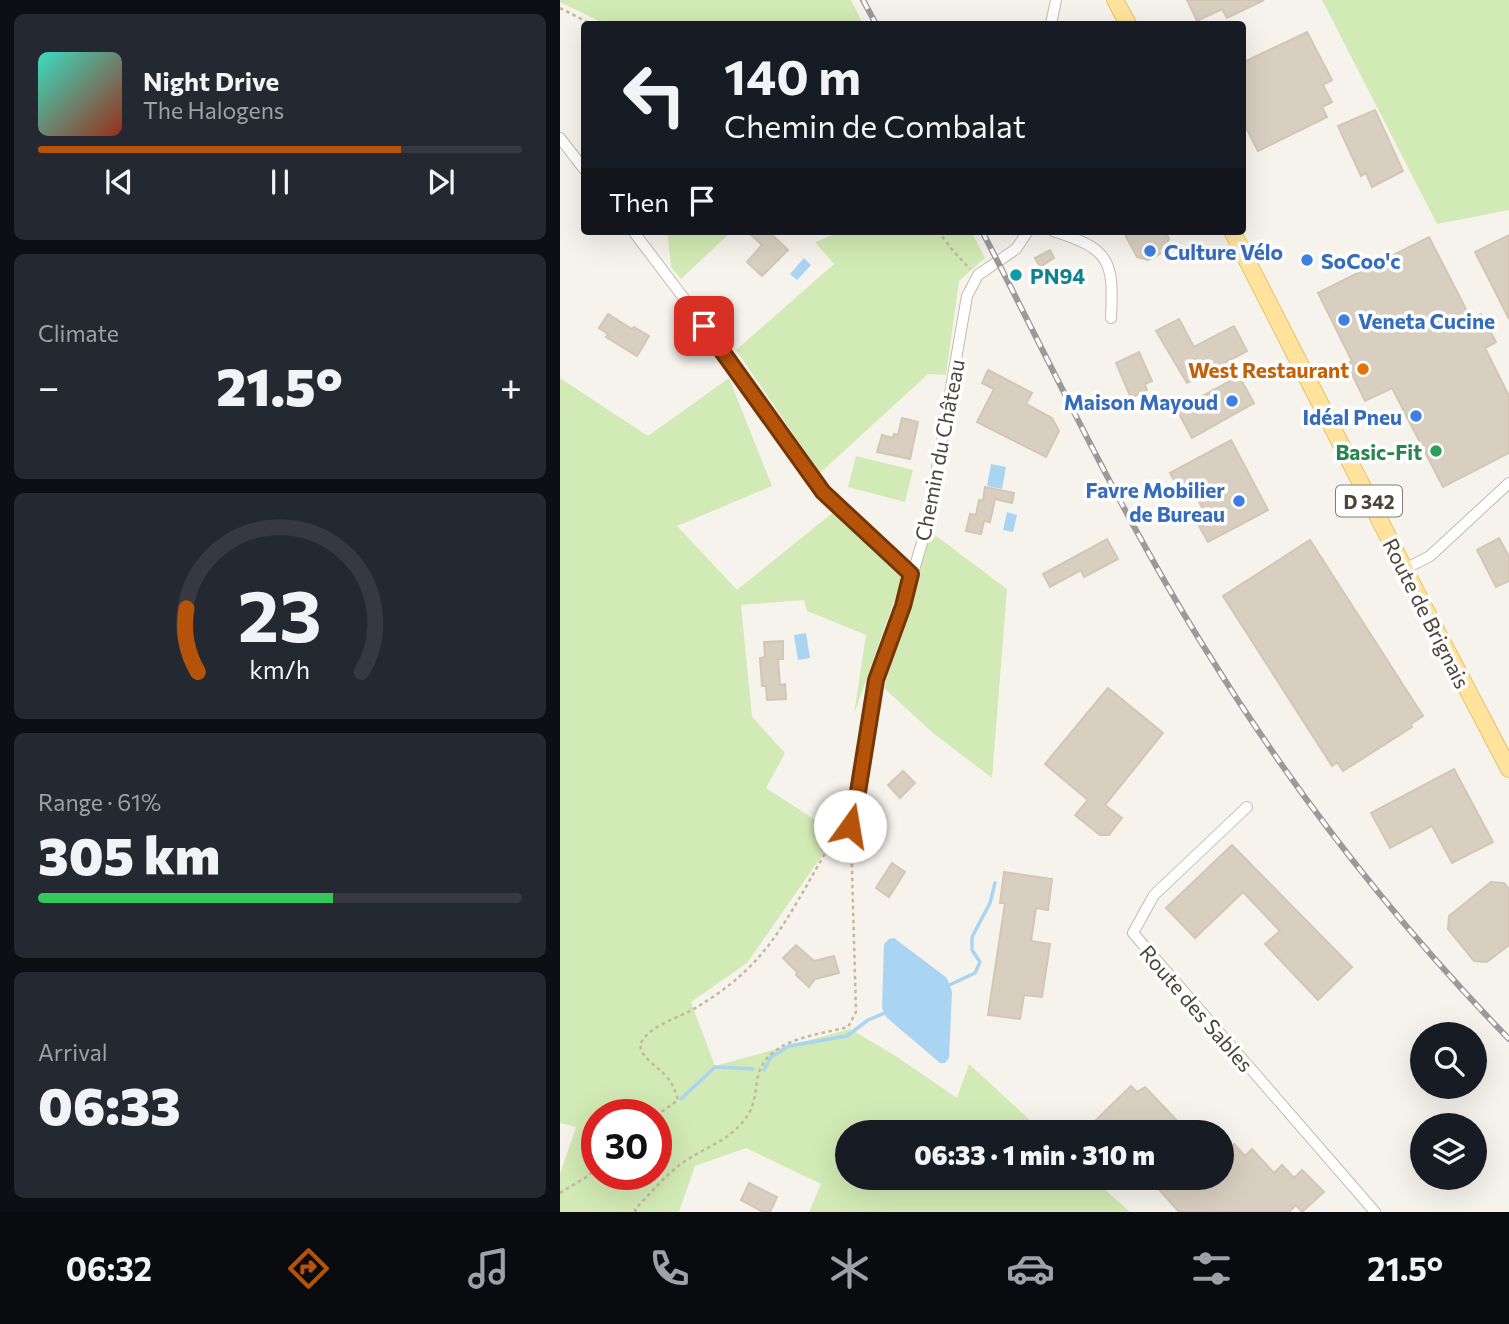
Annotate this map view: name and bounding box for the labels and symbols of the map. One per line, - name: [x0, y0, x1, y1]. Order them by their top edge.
- place label: Culture Vélo: [1164, 239, 1283, 264]
- marker: Culture Vélo: [1142, 243, 1158, 259]
- place label: SoCoo'c: [1321, 248, 1401, 273]
- marker: SoCoo'c: [1299, 252, 1315, 268]
- place label: PN94: [1030, 263, 1085, 288]
- marker: PN94: [1008, 267, 1024, 283]
- pin: [674, 296, 734, 356]
- place label: Veneta Cucine: [1358, 308, 1495, 333]
- marker: Veneta Cucine: [1336, 312, 1352, 328]
- street label: Chemin du Château: [909, 357, 969, 543]
- place label: West Restaurant: [1188, 357, 1349, 382]
- marker: West Restaurant: [1355, 361, 1371, 377]
- place label: Maison Mayoud: [1064, 389, 1218, 414]
- marker: Maison Mayoud: [1224, 393, 1240, 409]
- place label: Idéal Pneu: [1302, 404, 1402, 429]
- marker: Idéal Pneu: [1408, 408, 1424, 424]
- place label: Basic-Fit: [1335, 439, 1422, 464]
- marker: Basic-Fit: [1428, 443, 1444, 459]
- place label: Favre Mobilier de Bureau: [1085, 477, 1225, 526]
- road number: D 342: [1336, 486, 1402, 516]
- marker: Favre Mobilier de Bureau: [1231, 493, 1247, 509]
- street label: Route de Brignais: [1378, 534, 1476, 692]
- position arrow: [813, 789, 887, 863]
- street label: Route des Sables: [1135, 940, 1259, 1076]
- speed limit sign: 30: [581, 1099, 672, 1190]

